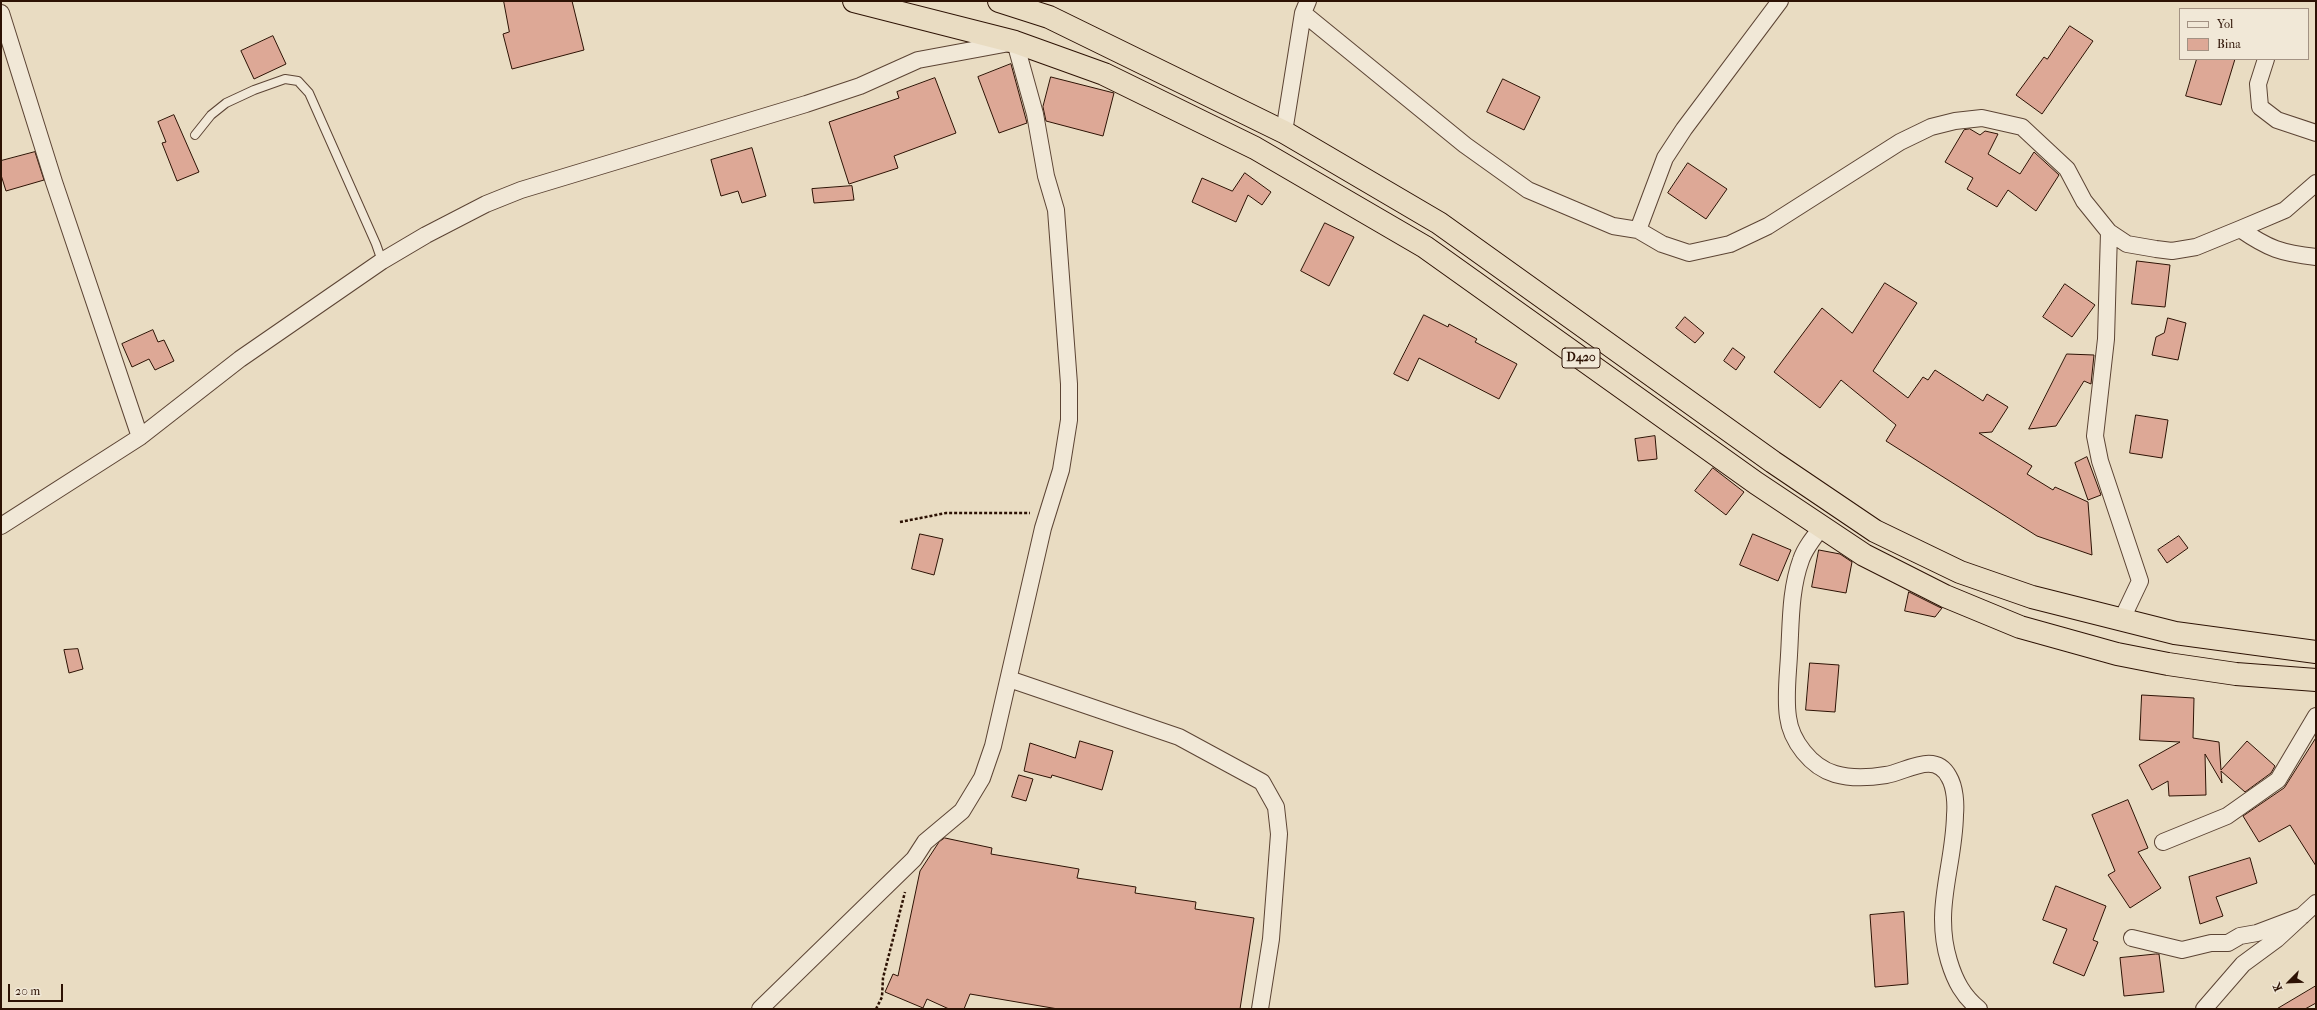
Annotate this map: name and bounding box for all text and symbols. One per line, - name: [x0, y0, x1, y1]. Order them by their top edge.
- legend: [2179, 8, 2309, 60]
- text: Yol: [2217, 17, 2233, 31]
- text: Bina: [2217, 37, 2241, 51]
- road number: D420: [1562, 348, 1600, 368]
- north arrow: [2269, 962, 2309, 1002]
- scale bar: [10, 976, 65, 1002]
- text: K: [2270, 981, 2285, 993]
- text: 20 m: [15, 984, 40, 998]

